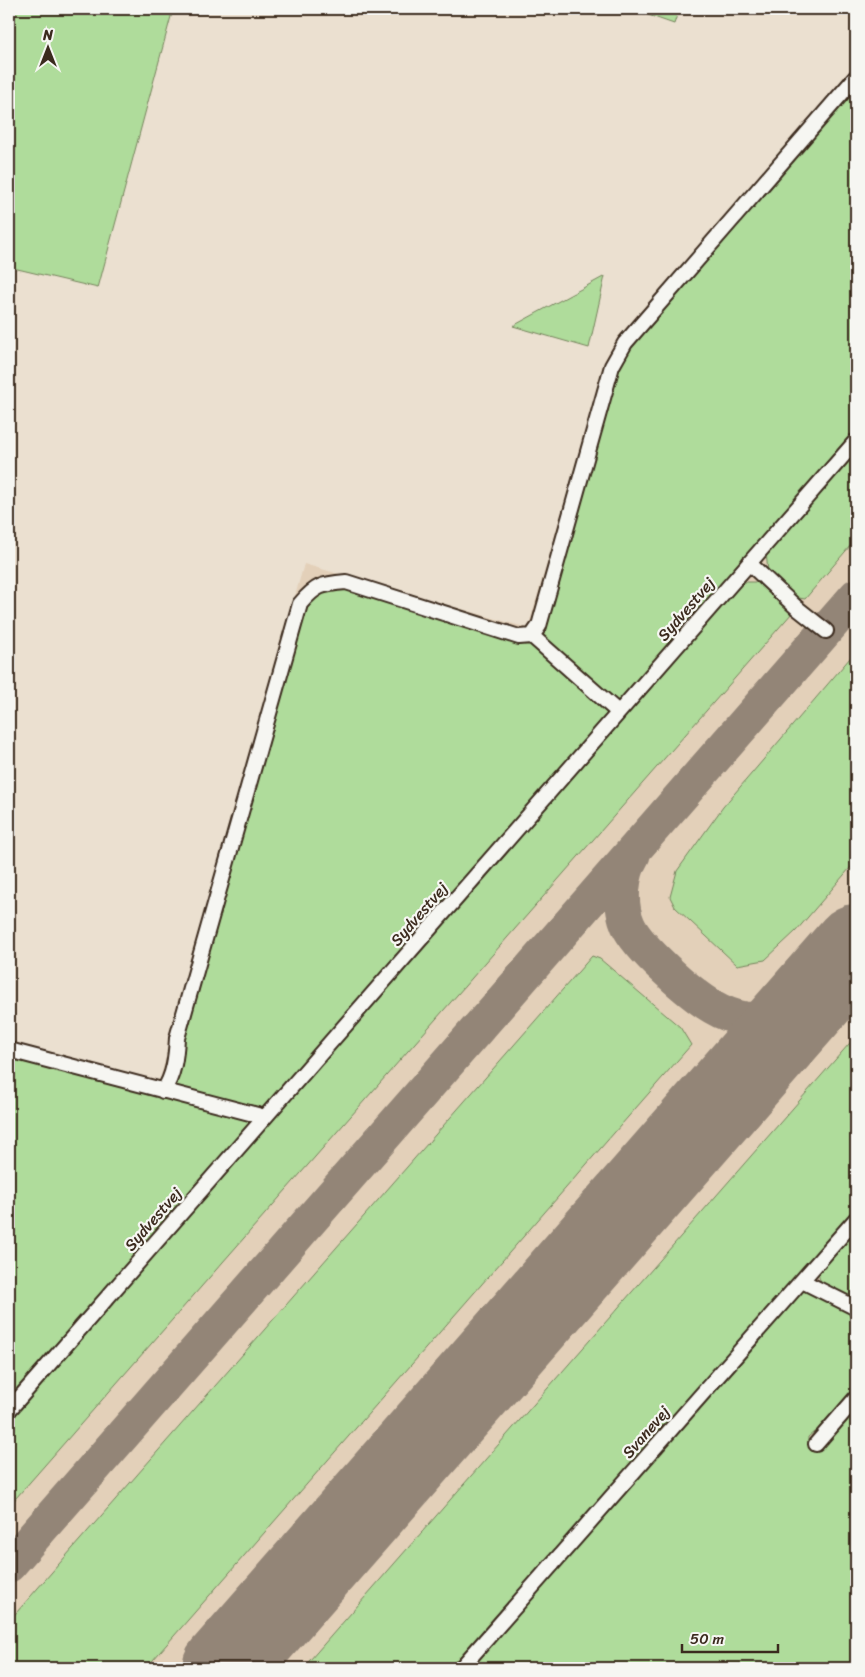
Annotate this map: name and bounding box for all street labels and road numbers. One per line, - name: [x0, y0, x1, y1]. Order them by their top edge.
- street label: Sydvestvej: [650, 570, 723, 648]
- street label: Sydvestvej: [383, 875, 456, 953]
- street label: Sydvestvej: [117, 1180, 190, 1258]
- street label: Svanevej: [614, 1398, 678, 1465]

